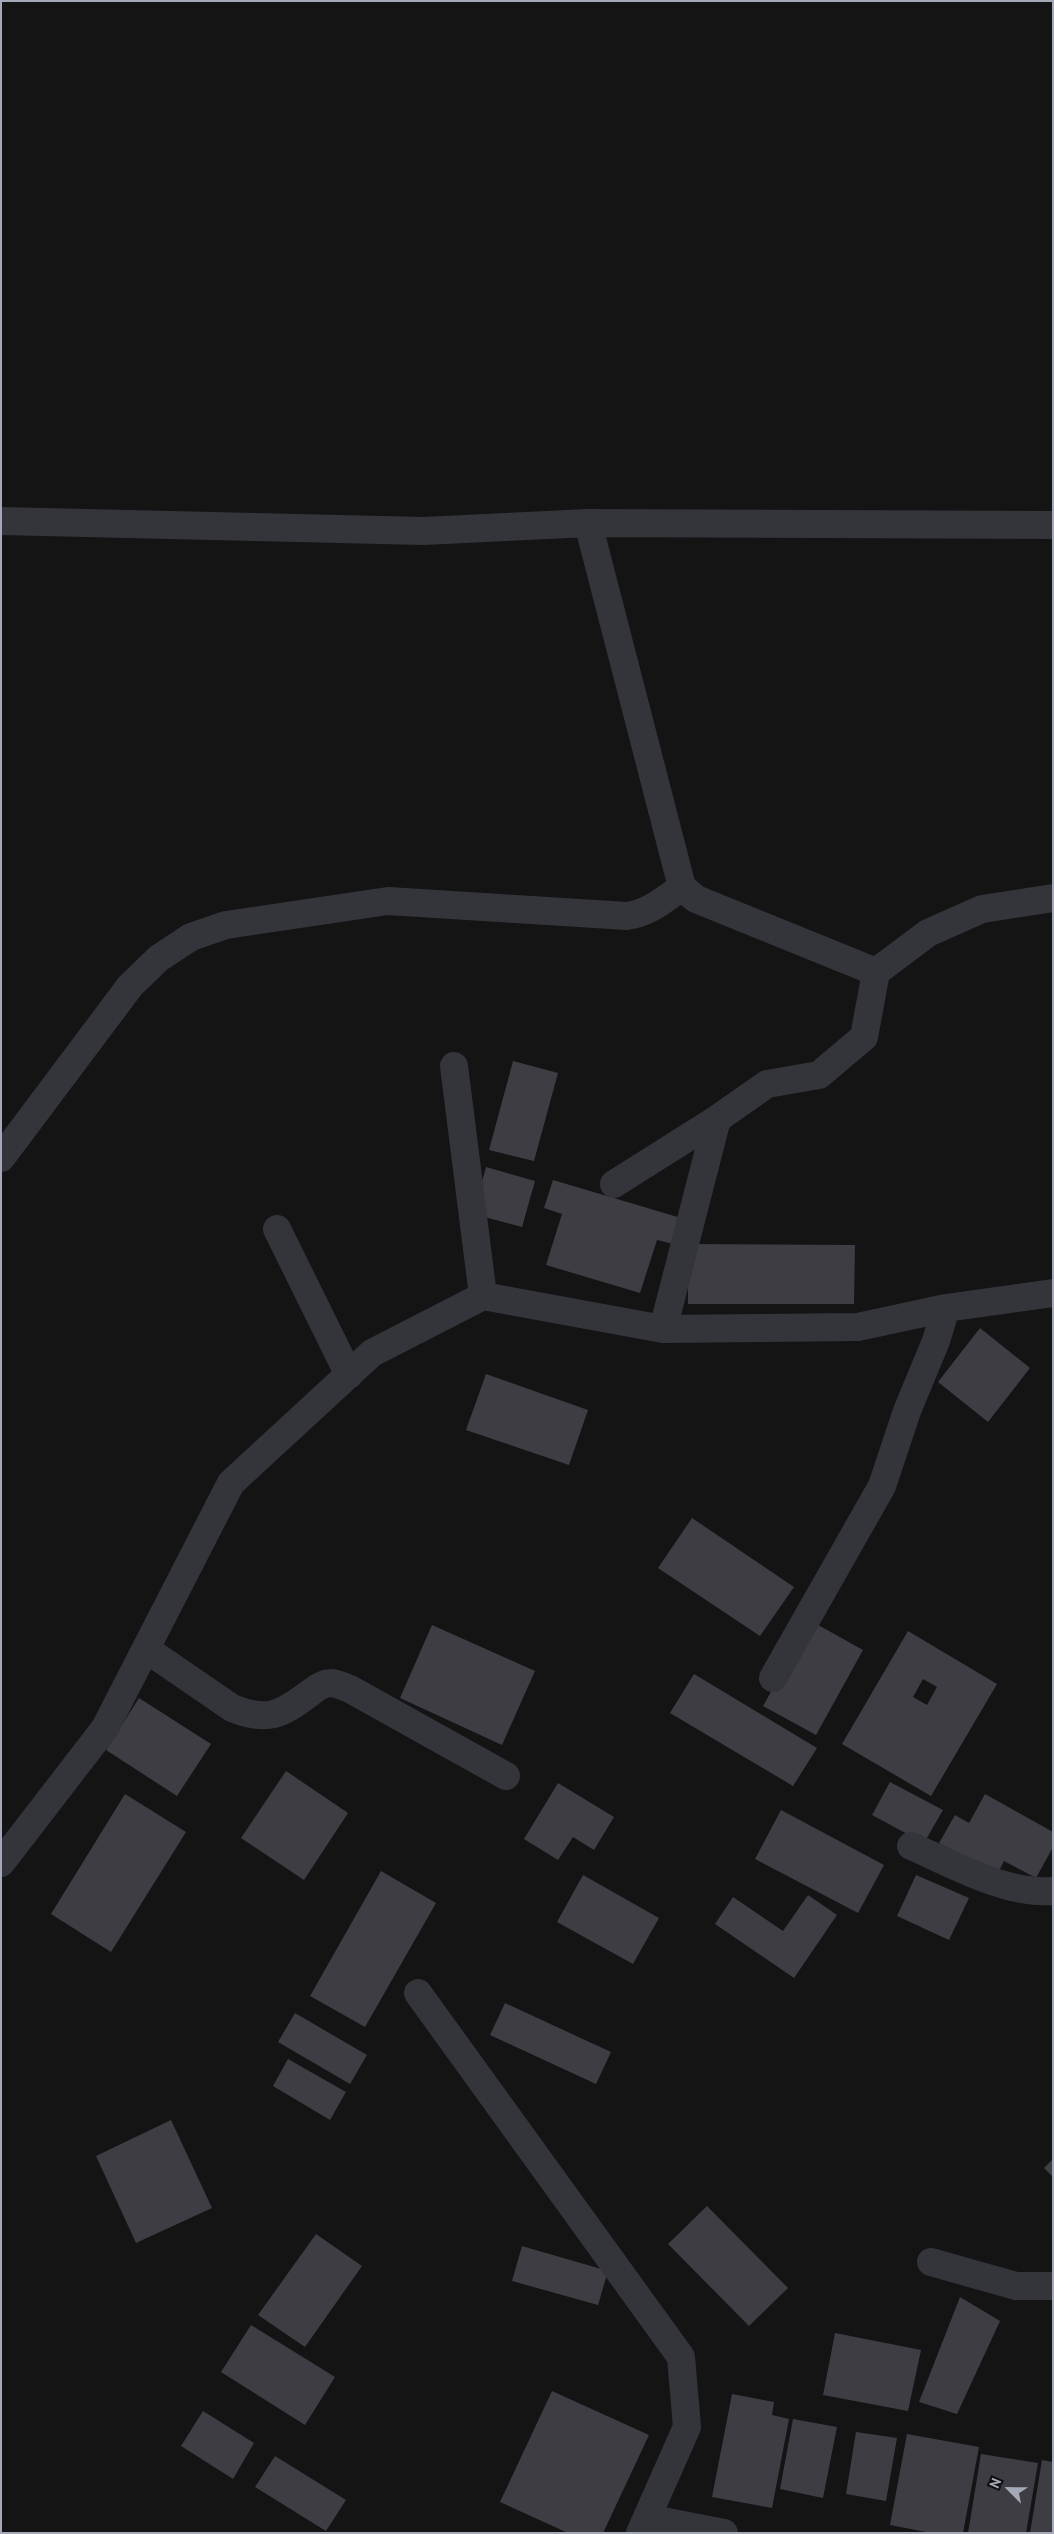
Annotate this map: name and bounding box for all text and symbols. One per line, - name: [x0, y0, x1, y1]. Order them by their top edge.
- north arrow: [984, 2464, 1034, 2514]
- text: N: [985, 2475, 1005, 2491]

